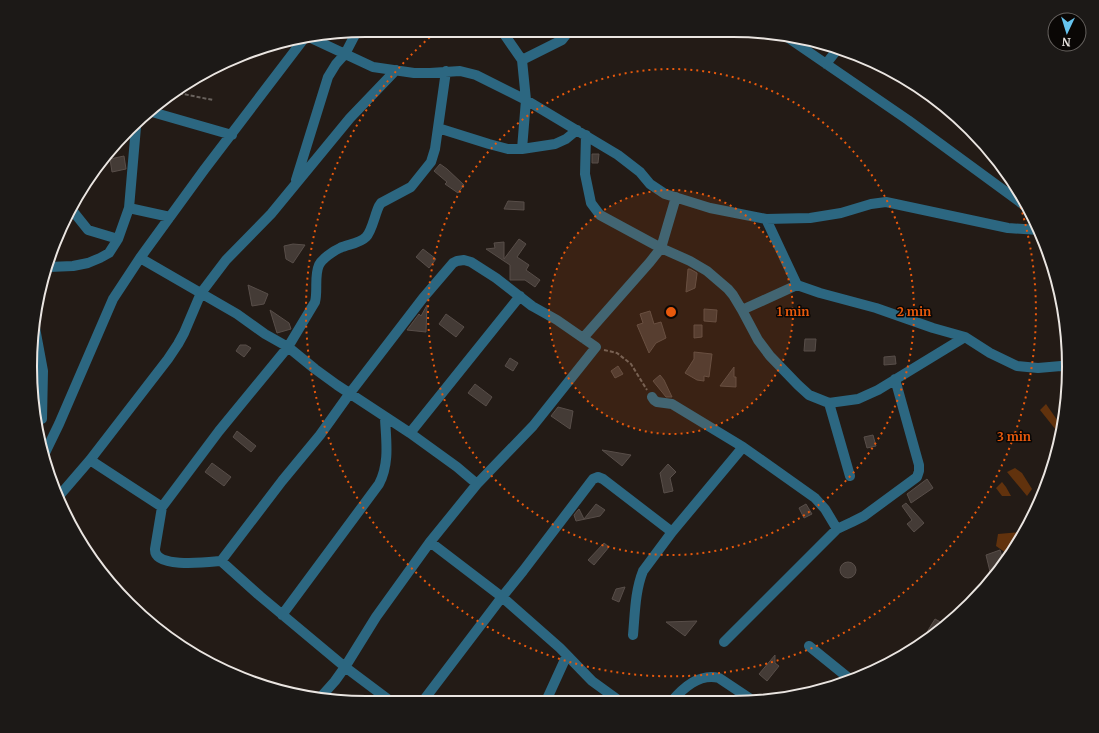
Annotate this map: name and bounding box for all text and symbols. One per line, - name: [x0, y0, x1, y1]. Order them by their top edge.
- north arrow: [1047, 12, 1087, 52]
- text: N: [1061, 35, 1071, 49]
- text: 1 min: [777, 304, 809, 319]
- text: 2 min: [897, 304, 931, 319]
- centre of rings: [664, 305, 678, 319]
- text: 3 min: [997, 429, 1031, 444]

